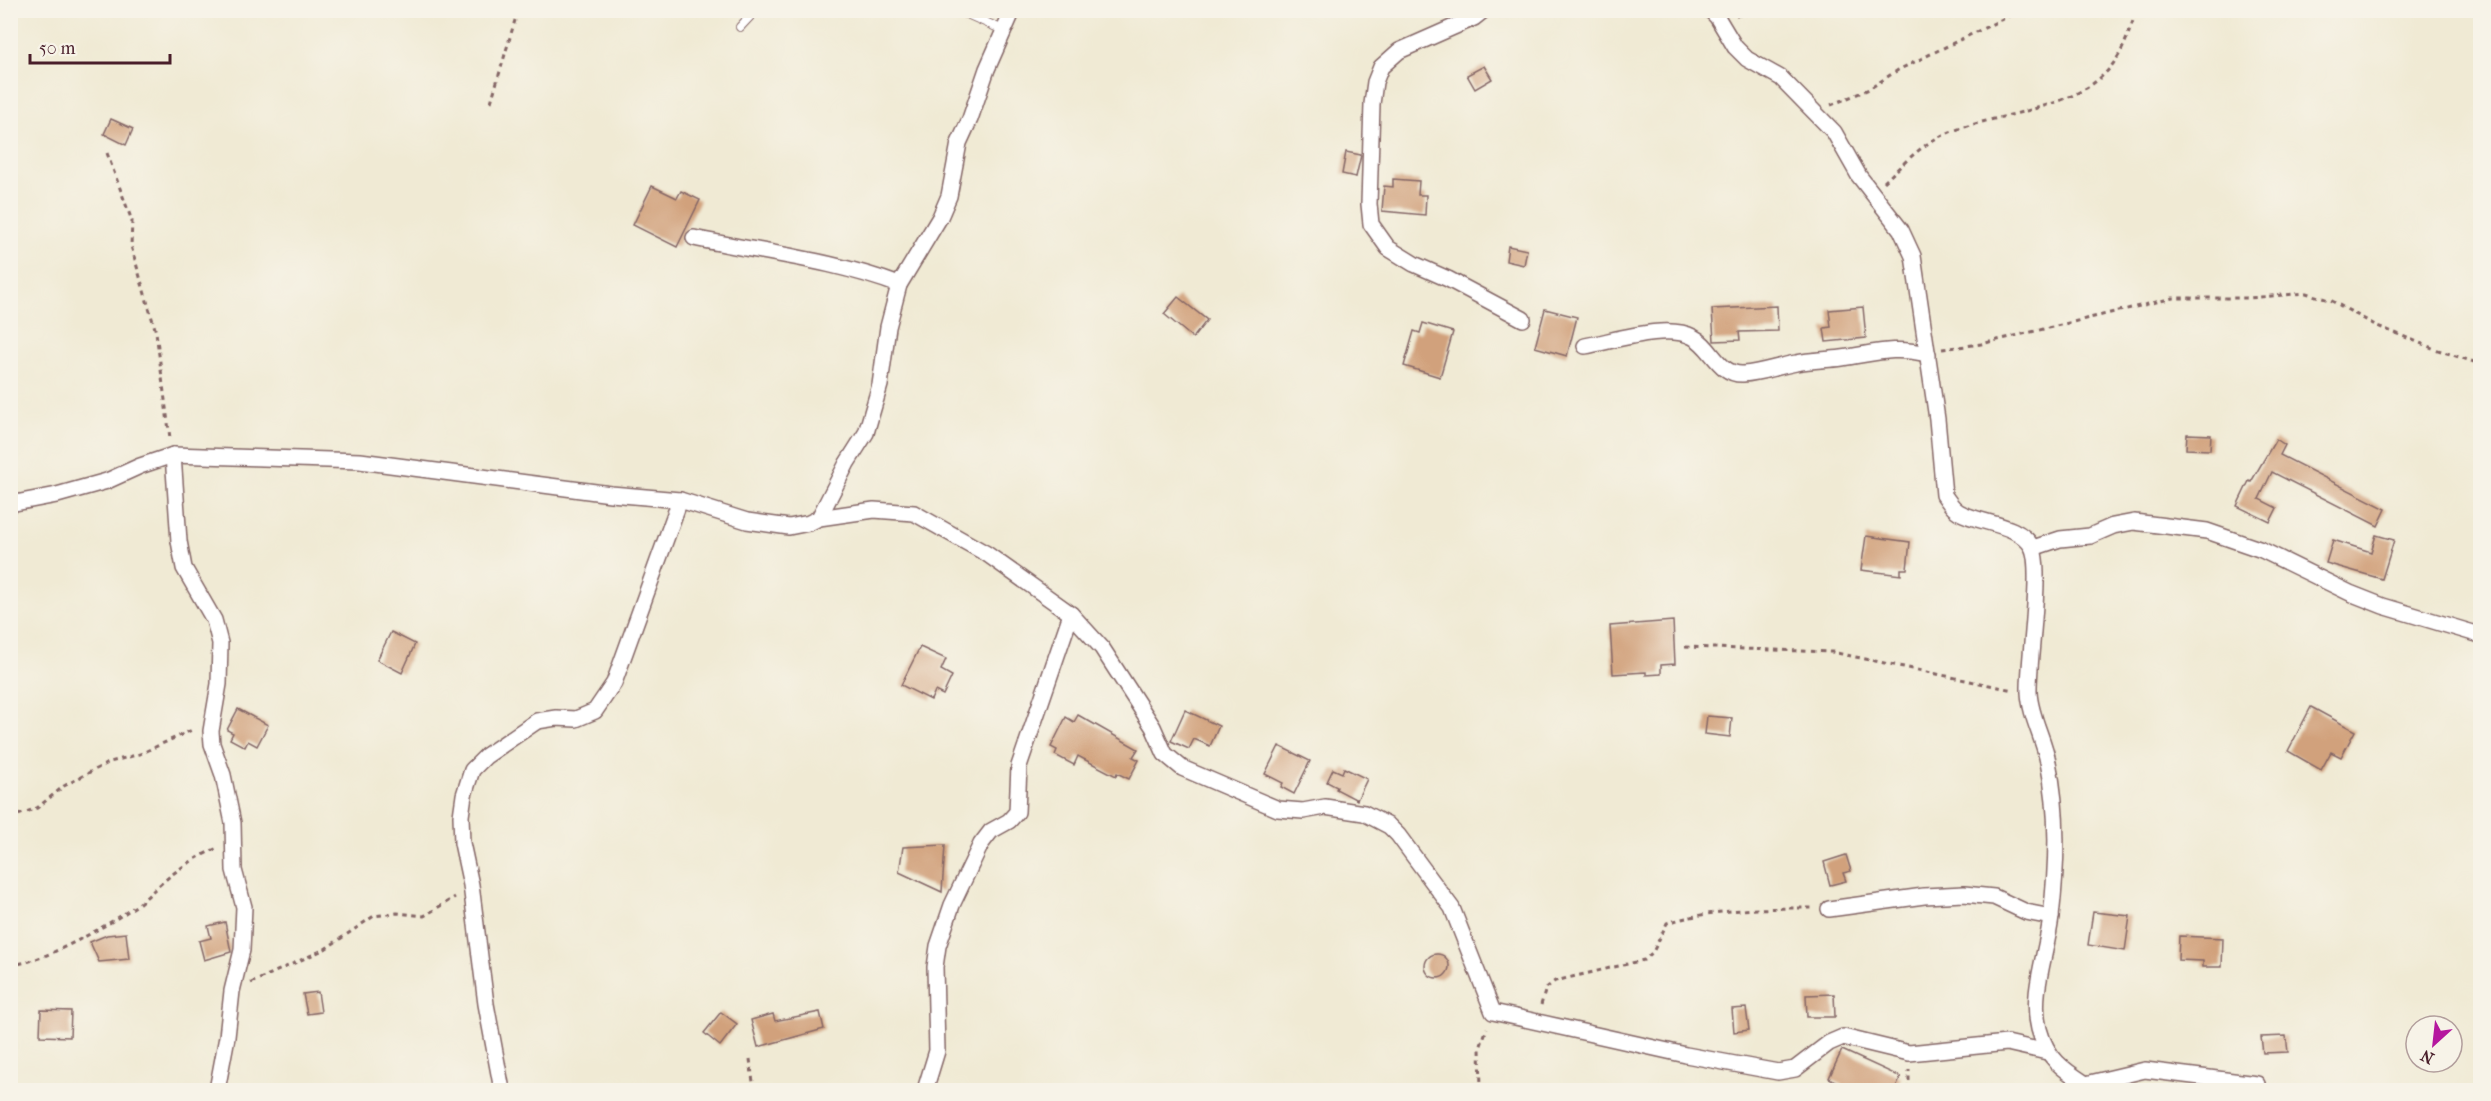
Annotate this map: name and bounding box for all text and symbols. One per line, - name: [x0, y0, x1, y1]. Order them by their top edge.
- scale bar: [30, 27, 170, 65]
- text: 50 m: [39, 38, 76, 59]
- north arrow: [2404, 1014, 2464, 1074]
- text: N: [2417, 1045, 2437, 1068]

